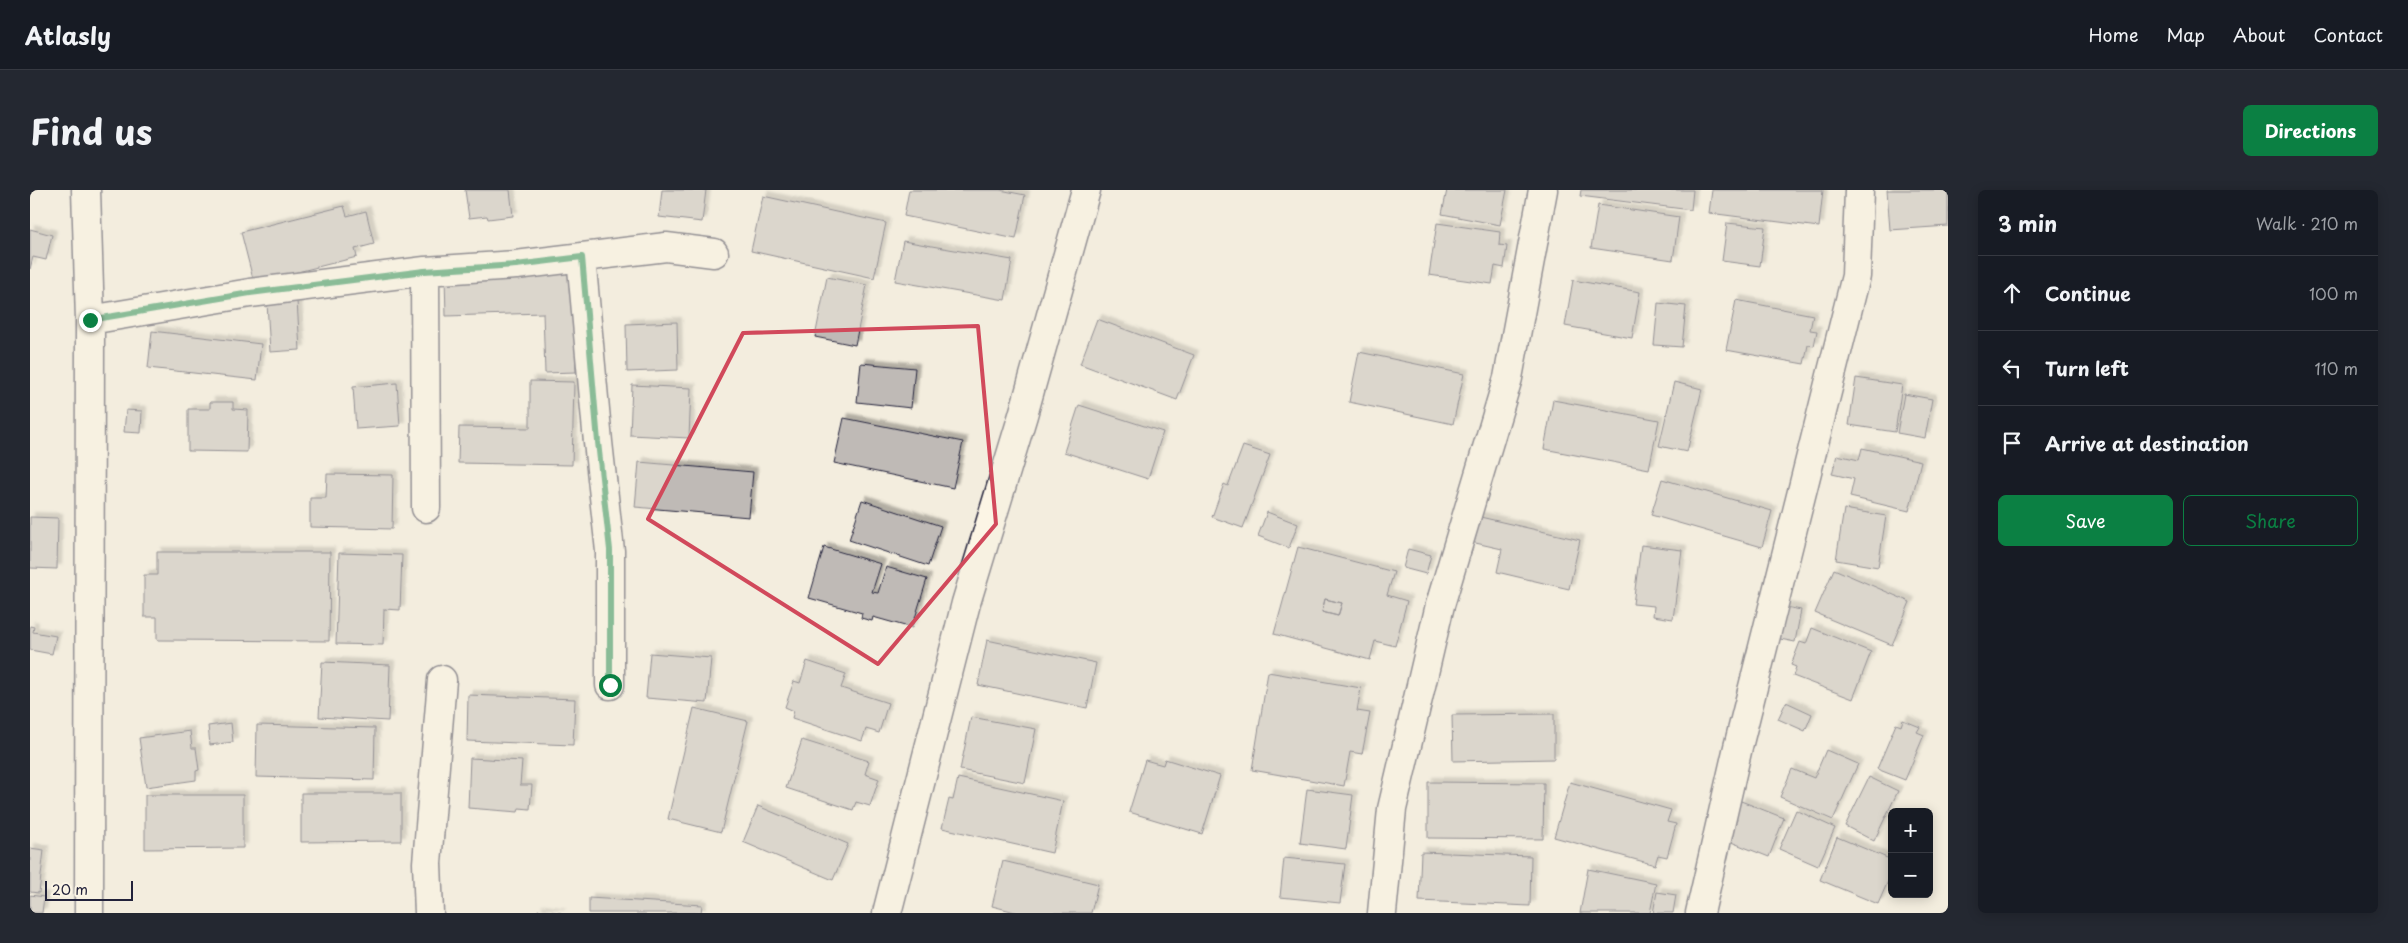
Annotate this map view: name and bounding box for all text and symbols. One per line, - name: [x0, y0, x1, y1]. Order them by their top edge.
- text: Atlasly: [25, 17, 111, 53]
- text: Home: [2088, 21, 2138, 48]
- text: Map: [2166, 21, 2205, 48]
- text: About: [2233, 21, 2285, 48]
- text: Contact: [2313, 21, 2383, 48]
- text: Find us: [30, 104, 152, 157]
- button: Directions: [2243, 105, 2378, 156]
- text: 3 min: [1998, 207, 2057, 239]
- text: Walk · 210 m: [2256, 211, 2358, 235]
- icon: ahead: [1998, 279, 2026, 307]
- text: Continue: [2045, 279, 2131, 307]
- text: 100 m: [2309, 281, 2358, 305]
- route end: [79, 309, 102, 332]
- icon: left: [1998, 354, 2026, 382]
- text: Turn left: [2045, 354, 2129, 382]
- text: 110 m: [2315, 356, 2358, 380]
- icon: arrive: [1998, 429, 2026, 457]
- text: Arrive at destination: [2045, 429, 2249, 457]
- button: Save: [1998, 495, 2173, 546]
- button: Share: [2183, 495, 2358, 546]
- route start: [599, 674, 622, 697]
- map controls: [1888, 808, 1933, 898]
- button: +: [1888, 808, 1933, 853]
- button: −: [1888, 853, 1933, 898]
- scale bar: [45, 878, 132, 901]
- text: 20 m: [52, 879, 88, 900]

